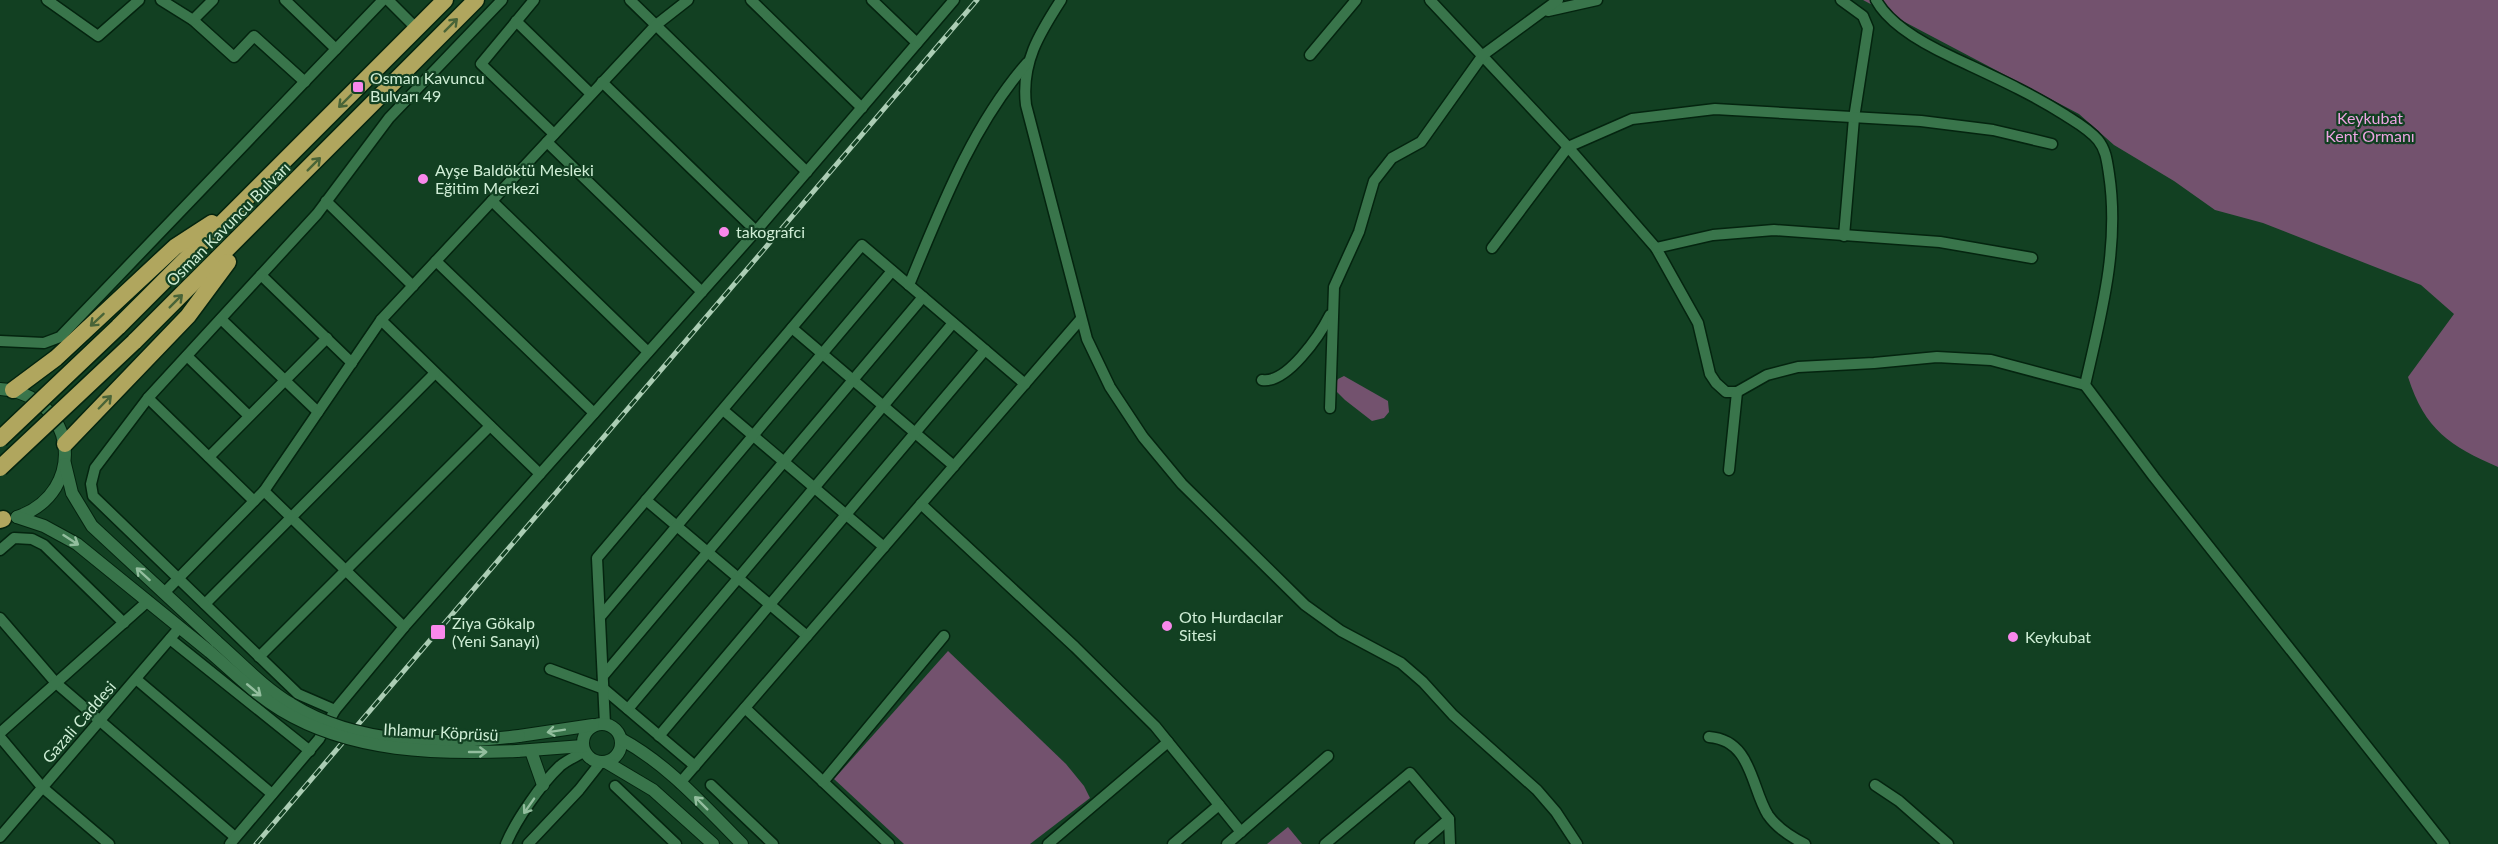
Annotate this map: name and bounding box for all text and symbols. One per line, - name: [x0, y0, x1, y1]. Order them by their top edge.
- one-way arrow: [444, 18, 459, 32]
- place label: Osman Kavuncu Bulvarı 49: [370, 68, 485, 105]
- marker: Osman Kavuncu Bulvarı 49: [351, 80, 365, 94]
- one-way arrow: [337, 93, 352, 108]
- park label: Keykubat Kent Ormanı: [2325, 108, 2415, 145]
- one-way arrow: [307, 156, 321, 171]
- street label: Osman Kavuncu Bulvarı: [162, 158, 294, 290]
- place label: Ayşe Baldöktü Mesleki Eğitim Merkezi: [435, 160, 594, 197]
- marker: Ayşe Baldöktü Mesleki Eğitim Merkezi: [416, 172, 430, 186]
- place label: takografci: [736, 222, 805, 241]
- marker: takografci: [717, 225, 731, 239]
- one-way arrow: [168, 294, 183, 309]
- one-way arrow: [90, 313, 105, 327]
- one-way arrow: [98, 395, 112, 410]
- one-way arrow: [62, 534, 78, 546]
- one-way arrow: [136, 568, 151, 582]
- place label: Oto Hurdacılar Sitesi: [1179, 607, 1283, 644]
- place label: Ziya Gökalp (Yeni Sanayi): [452, 613, 540, 650]
- marker: Oto Hurdacılar Sitesi: [1160, 619, 1174, 633]
- marker: Ziya Gökalp (Yeni Sanayi): [429, 623, 447, 641]
- place label: Keykubat: [2025, 627, 2091, 646]
- marker: Keykubat: [2006, 630, 2020, 644]
- street label: Gazali Caddesi: [38, 677, 119, 766]
- one-way arrow: [246, 683, 261, 697]
- street label: Ihlamur Köprüsü: [383, 719, 499, 744]
- one-way arrow: [547, 725, 566, 736]
- one-way arrow: [467, 746, 487, 758]
- one-way arrow: [693, 795, 708, 810]
- one-way arrow: [523, 797, 535, 814]

